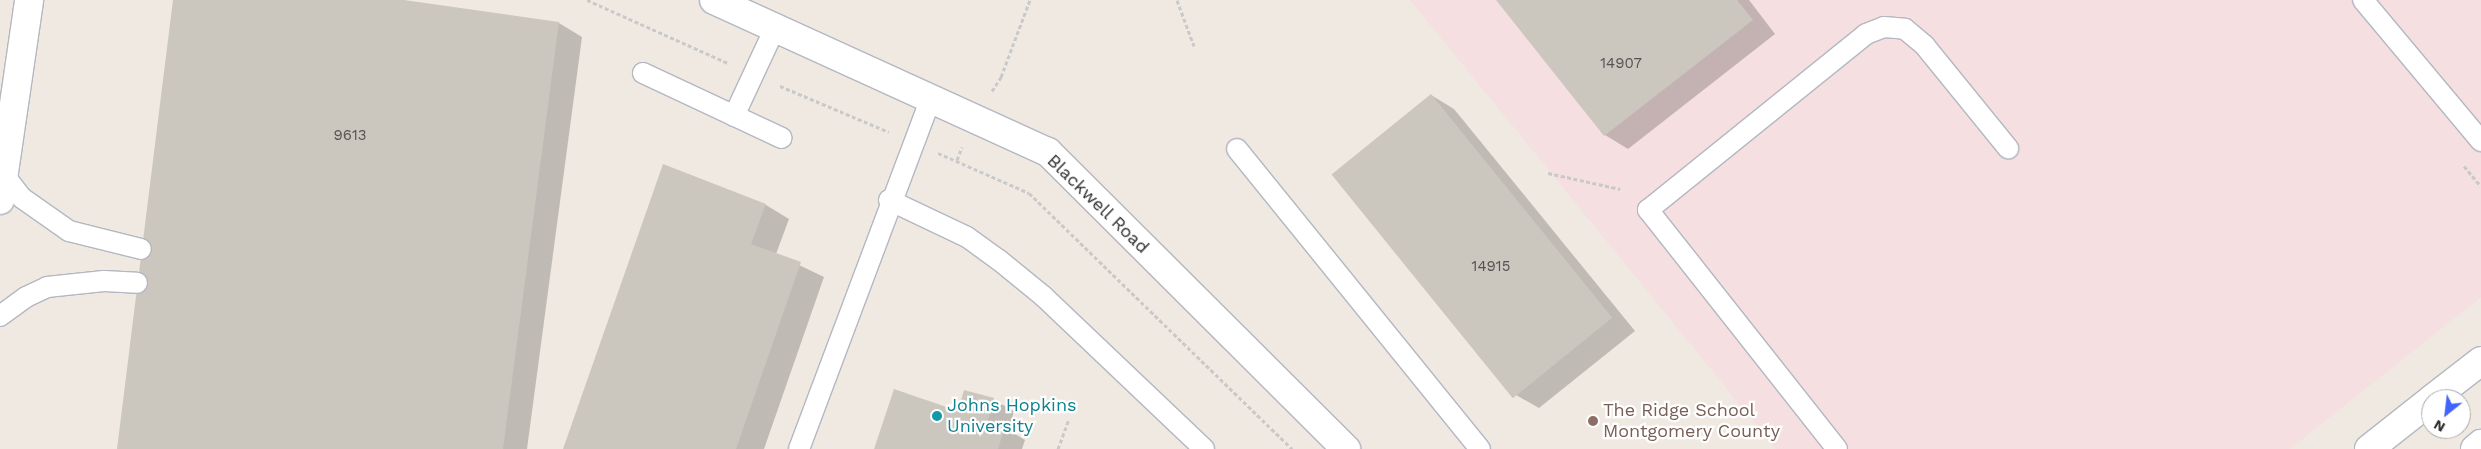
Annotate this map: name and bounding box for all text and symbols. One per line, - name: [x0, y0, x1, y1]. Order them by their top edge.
- house number: 14907: [1600, 55, 1642, 73]
- house number: 9613: [334, 127, 366, 145]
- street label: Blackwell Road: [1042, 150, 1154, 258]
- house number: 14915: [1472, 258, 1510, 276]
- north arrow: [2421, 389, 2471, 439]
- place label: Johns Hopkins University: [947, 395, 1077, 438]
- place label: The Ridge School Montgomery County: [1603, 400, 1780, 442]
- marker: Johns Hopkins University: [931, 410, 943, 422]
- marker: The Ridge School Montgomery County: [1587, 415, 1599, 427]
- text: N: [2431, 417, 2448, 436]

